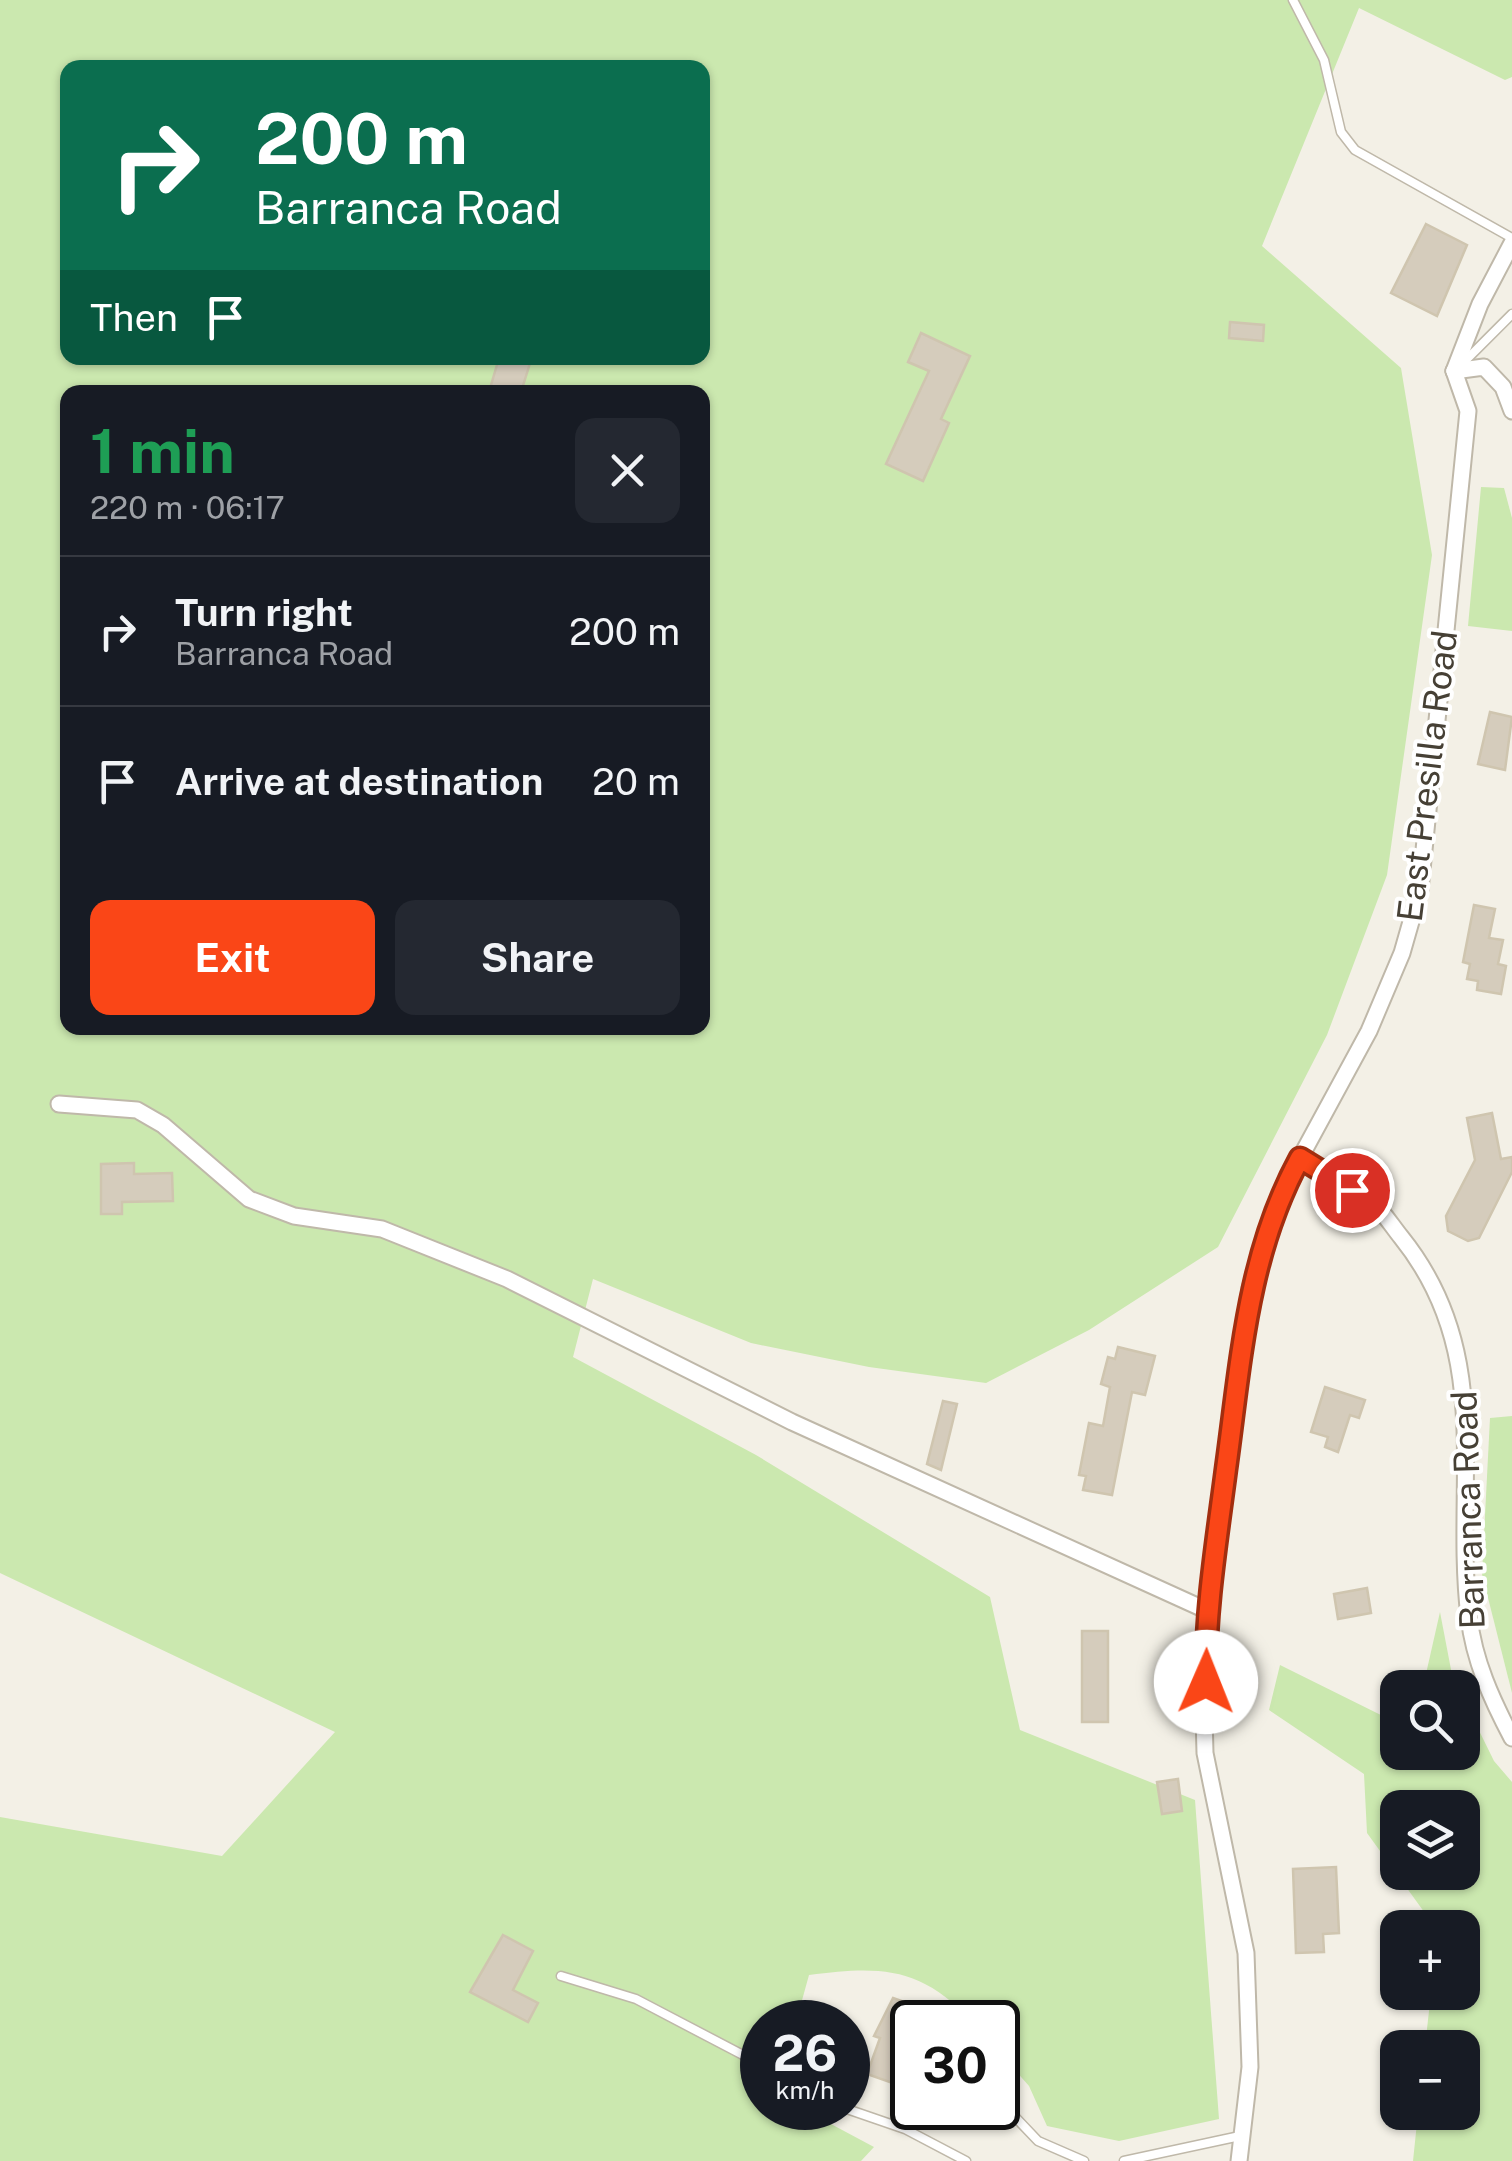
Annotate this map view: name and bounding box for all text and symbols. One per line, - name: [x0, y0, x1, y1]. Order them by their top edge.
- text: 200 m: [255, 97, 468, 180]
- icon: right: [90, 100, 220, 230]
- text: Barranca Road: [255, 181, 562, 234]
- icon: arrive: [198, 290, 253, 345]
- text: Then: [90, 295, 178, 340]
- text: 1 min: [90, 416, 235, 487]
- button: close: [575, 418, 680, 523]
- text: 220 m · 06:17: [90, 489, 285, 526]
- text: Turn right: [175, 590, 353, 635]
- icon: right: [90, 604, 145, 659]
- text: 200 m: [569, 609, 680, 654]
- street label: East Presilla Road: [1389, 628, 1465, 924]
- text: Barranca Road: [175, 635, 393, 672]
- icon: arrive: [90, 754, 145, 809]
- text: Arrive at destination: [175, 759, 543, 804]
- text: 20 m: [592, 759, 680, 804]
- button: Exit: [90, 900, 375, 1015]
- button: Share: [395, 900, 680, 1015]
- pin: [1310, 1148, 1395, 1233]
- icon: arrive: [1325, 1163, 1380, 1218]
- street label: Barranca Road: [1443, 1390, 1493, 1630]
- position arrow: [1154, 1630, 1258, 1734]
- map controls: [1380, 1670, 1480, 2130]
- button: search: [1380, 1670, 1480, 1770]
- button: layers: [1380, 1790, 1480, 1890]
- button: +: [1380, 1910, 1480, 2010]
- speed limit sign: 30: [890, 2000, 1020, 2130]
- text: 26: [773, 2023, 837, 2082]
- button: −: [1380, 2030, 1480, 2130]
- text: km/h: [776, 2075, 834, 2105]

